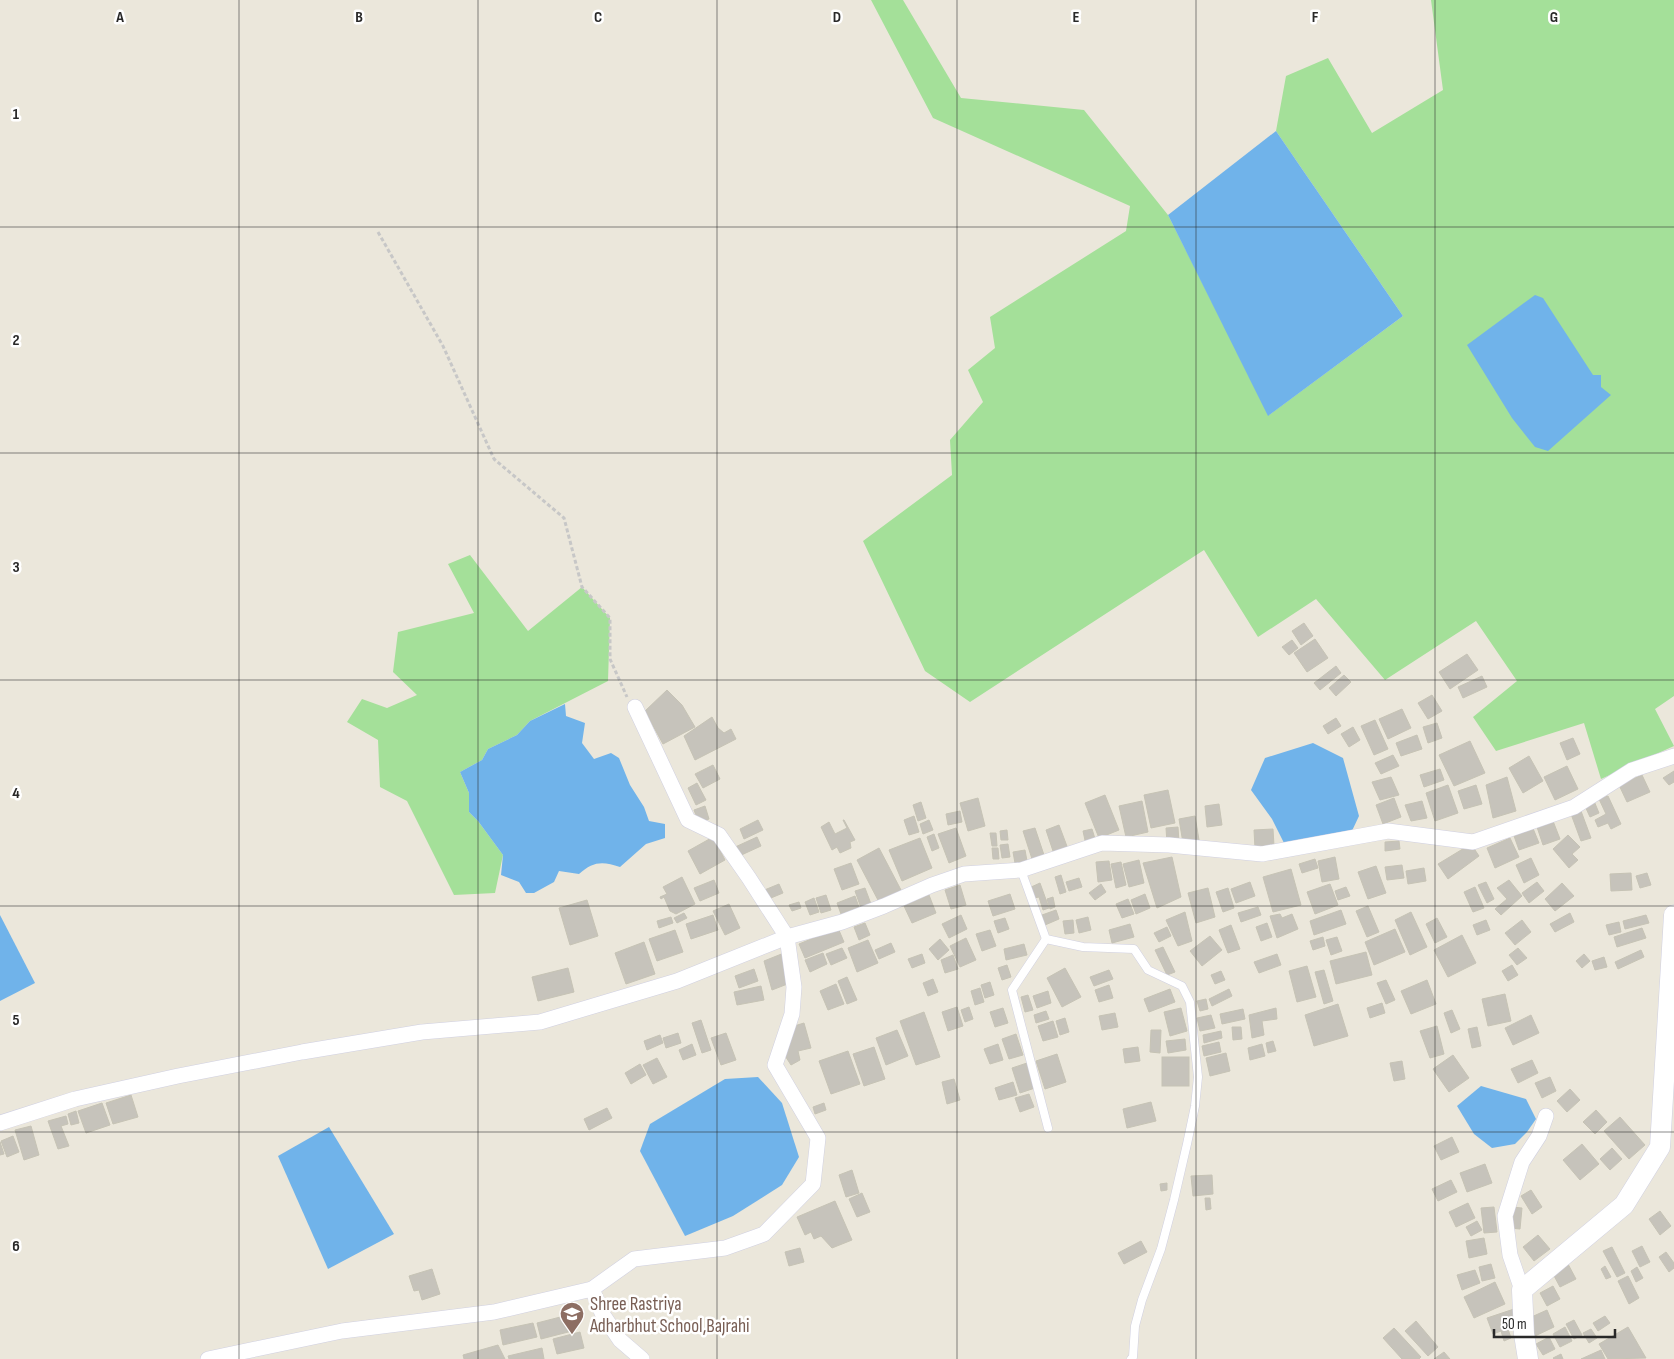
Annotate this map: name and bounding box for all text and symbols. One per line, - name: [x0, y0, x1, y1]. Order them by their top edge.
- text: A: [115, 8, 124, 27]
- text: B: [355, 8, 363, 27]
- text: C: [594, 8, 602, 27]
- text: D: [833, 8, 841, 27]
- text: E: [1073, 8, 1080, 27]
- text: F: [1312, 8, 1319, 27]
- text: G: [1550, 8, 1558, 27]
- text: 1: [13, 105, 20, 124]
- text: 2: [12, 331, 20, 350]
- text: 3: [12, 558, 20, 577]
- text: 4: [12, 784, 20, 803]
- text: 5: [12, 1011, 20, 1030]
- text: 6: [12, 1237, 20, 1256]
- place label: Shree Rastriya Adharbhut School,Bajrahi: [589, 1293, 750, 1338]
- school or university icon: Shree Rastriya Adharbhut School,Bajrahi: [559, 1301, 585, 1335]
- scale bar: [1494, 1306, 1615, 1338]
- text: 50 m: [1502, 1315, 1527, 1334]

